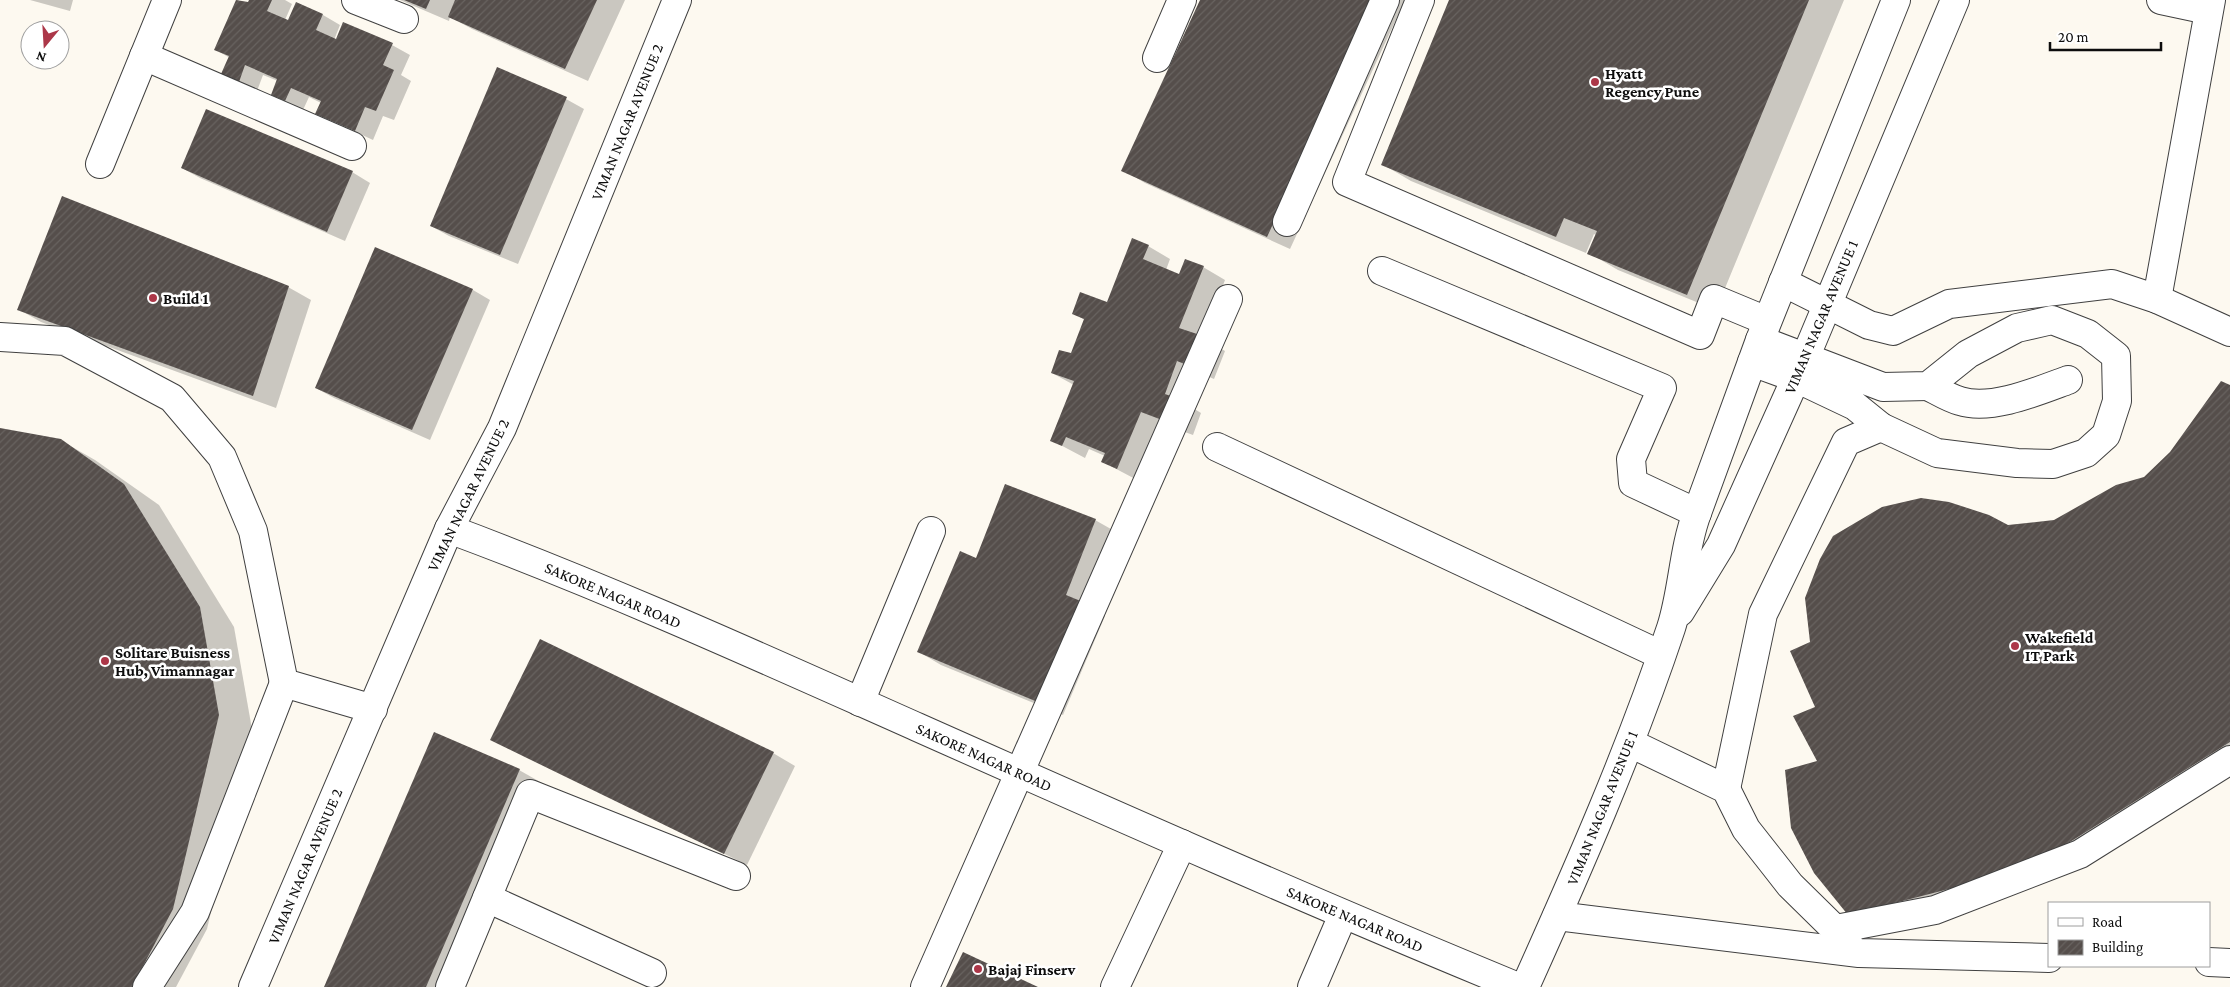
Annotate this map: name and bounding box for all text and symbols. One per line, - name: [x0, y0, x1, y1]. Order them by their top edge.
- north arrow: [20, 20, 70, 70]
- scale bar: [2050, 20, 2161, 52]
- text: 20 m: [2058, 29, 2089, 45]
- street label: VIMAN NAGAR AVENUE 2: [588, 41, 666, 203]
- text: N: [34, 48, 48, 66]
- place label: Hyatt Regency Pune: [1605, 65, 1700, 100]
- marker: Hyatt Regency Pune: [1589, 76, 1601, 88]
- street label: VIMAN NAGAR AVENUE 1: [1781, 238, 1861, 396]
- place label: Build 1: [163, 290, 209, 307]
- marker: Build 1: [147, 292, 159, 304]
- street label: VIMAN NAGAR AVENUE 2: [424, 416, 512, 574]
- street label: SAKORE NAGAR ROAD: [542, 559, 684, 631]
- place label: Wakefield IT Park: [2024, 629, 2094, 664]
- marker: Wakefield IT Park: [2009, 640, 2021, 652]
- place label: Solitare Buisness Hub, Vimannagar: [115, 644, 235, 679]
- marker: Solitare Buisness Hub, Vimannagar: [99, 655, 111, 667]
- street label: SAKORE NAGAR ROAD: [914, 719, 1054, 795]
- street label: VIMAN NAGAR AVENUE 1: [1563, 728, 1641, 888]
- street label: VIMAN NAGAR AVENUE 2: [264, 785, 346, 946]
- street label: SAKORE NAGAR ROAD: [1284, 883, 1426, 955]
- legend: [2048, 902, 2210, 967]
- text: Road: [2092, 914, 2123, 930]
- text: Building: [2092, 939, 2143, 956]
- place label: Bajaj Finserv: [988, 961, 1075, 979]
- marker: Bajaj Finserv: [972, 963, 984, 975]

